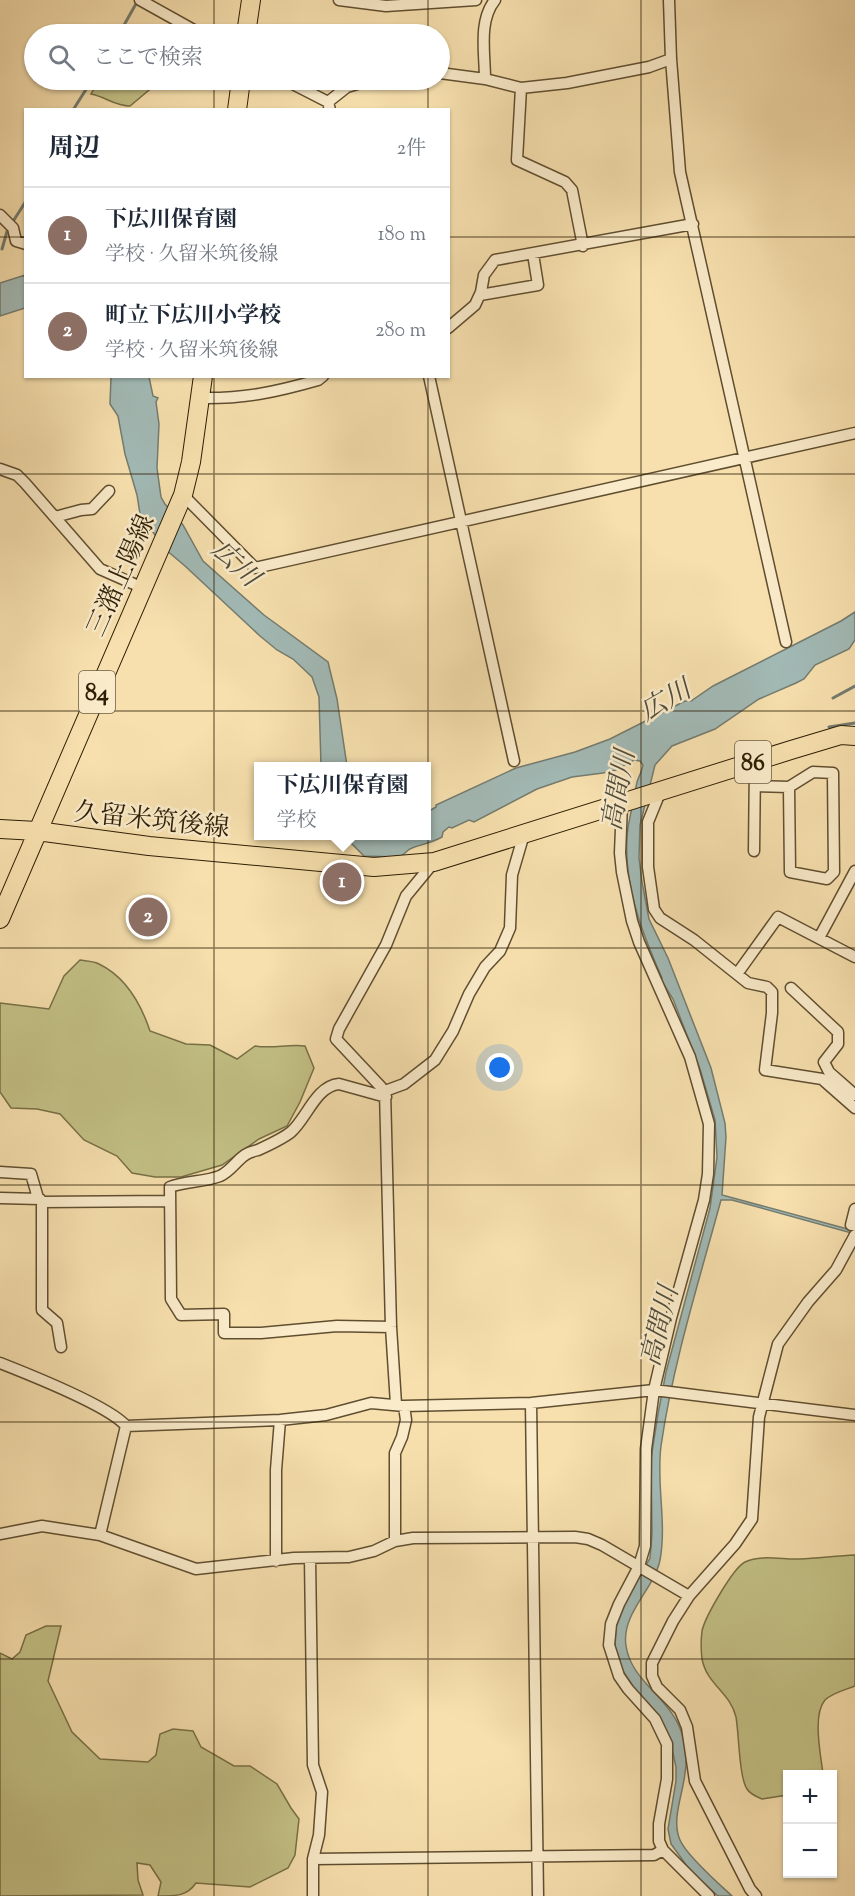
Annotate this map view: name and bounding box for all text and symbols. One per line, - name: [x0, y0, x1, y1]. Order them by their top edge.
- search box: [24, 24, 450, 90]
- icon: search: [45, 41, 78, 74]
- text: ここで検索: [93, 43, 203, 75]
- text: 周辺: [48, 131, 100, 168]
- text: 2件: [397, 135, 426, 164]
- text: 下広川保育園: [105, 205, 237, 237]
- text: 1: [64, 221, 71, 250]
- text: 180 m: [378, 221, 426, 250]
- text: 学校 · 久留米筑後線: [105, 241, 279, 270]
- text: 町立下広川小学校: [105, 301, 281, 333]
- text: 2: [63, 317, 72, 346]
- text: 280 m: [375, 317, 426, 346]
- text: 学校 · 久留米筑後線: [105, 337, 279, 366]
- street label: 三潴上陽線: [79, 509, 166, 643]
- water label: 広川: [201, 532, 270, 600]
- water label: 広川: [633, 670, 702, 733]
- road number: 84: [79, 671, 115, 713]
- road number: 86: [735, 741, 771, 783]
- water label: 高間川: [594, 744, 647, 834]
- popup: [254, 762, 431, 840]
- text: 下広川保育園: [276, 771, 409, 803]
- street label: 久留米筑後線: [72, 795, 231, 848]
- text: 学校: [276, 807, 316, 836]
- pin: 1: [322, 860, 362, 904]
- pin: 2: [128, 894, 168, 940]
- your location: [485, 1053, 514, 1082]
- water label: 高間川: [633, 1280, 691, 1371]
- map controls: [783, 1770, 837, 1878]
- button: +: [783, 1770, 837, 1824]
- button: −: [783, 1824, 837, 1878]

